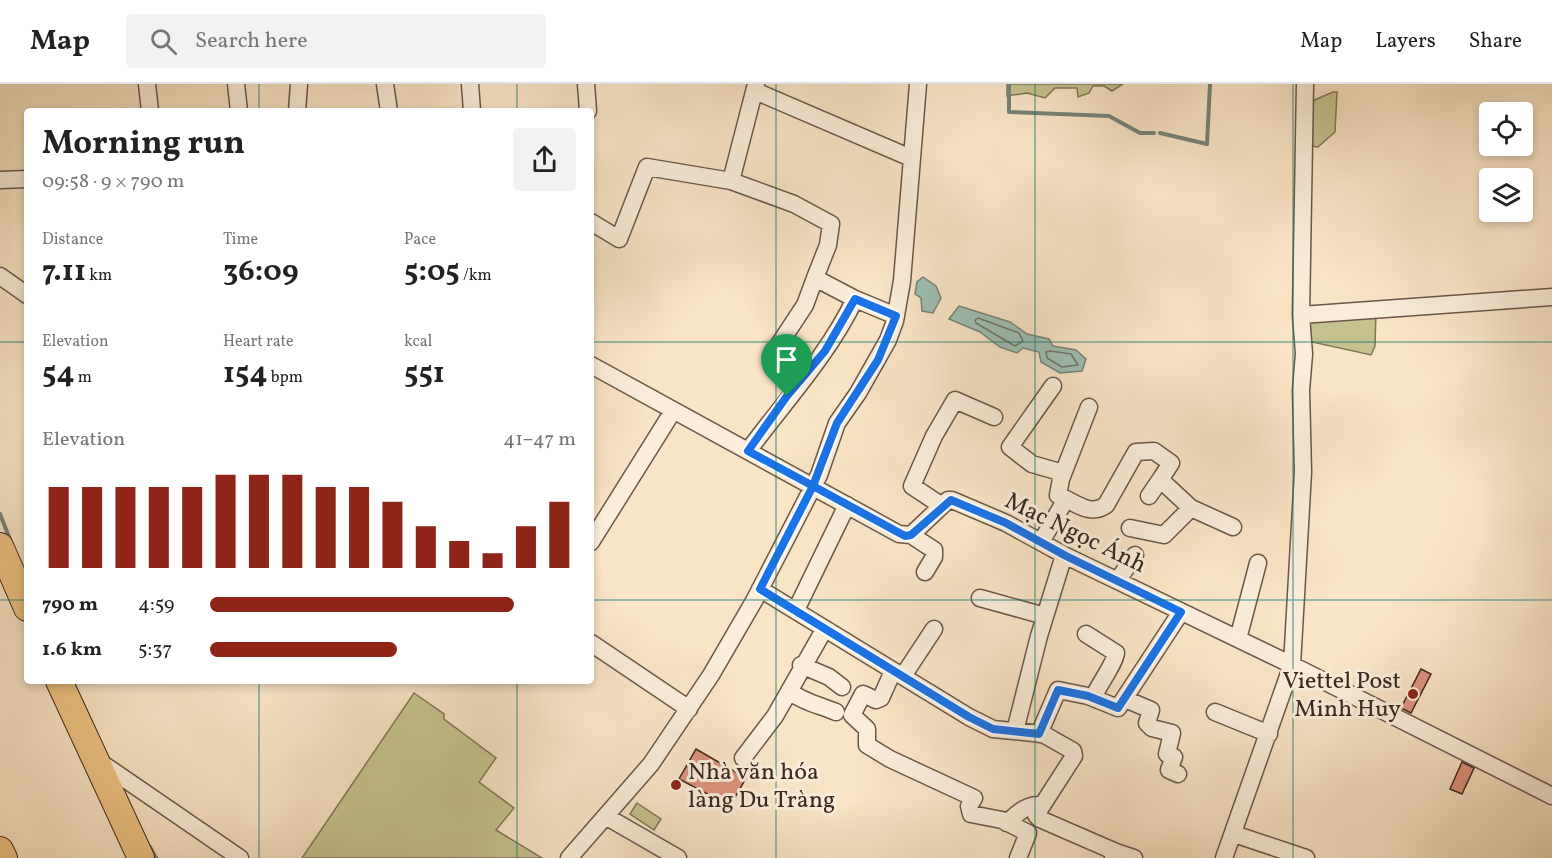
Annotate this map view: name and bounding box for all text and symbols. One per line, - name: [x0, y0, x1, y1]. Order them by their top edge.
- search box: [126, 14, 546, 68]
- text: Map: [30, 22, 90, 61]
- icon: search: [147, 25, 180, 58]
- text: Search here: [195, 26, 308, 57]
- text: Map: [1300, 27, 1342, 56]
- text: Layers: [1375, 27, 1436, 56]
- text: Share: [1469, 27, 1522, 56]
- map controls: [1479, 102, 1533, 222]
- button: locate: [1479, 102, 1533, 156]
- text: Morning run: [42, 122, 245, 168]
- button: share: [513, 128, 576, 191]
- text: 09:58 · 9 × 790 m: [42, 168, 184, 196]
- button: layers: [1479, 168, 1533, 222]
- text: Distance: [42, 229, 103, 251]
- text: Time: [223, 229, 258, 251]
- text: Pace: [404, 229, 436, 251]
- text: 7.11: [42, 251, 86, 293]
- text: 36:09: [223, 251, 298, 293]
- text: 5:05: [404, 251, 460, 293]
- text: km: [86, 265, 112, 287]
- text: /km: [460, 265, 492, 287]
- text: Elevation: [42, 331, 109, 353]
- text: Heart rate: [223, 331, 294, 353]
- text: kcal: [404, 331, 432, 353]
- pin: [761, 334, 812, 396]
- icon: arrive: [770, 343, 803, 376]
- text: 54: [42, 353, 75, 395]
- text: 154: [223, 353, 268, 395]
- text: 551: [404, 353, 445, 395]
- text: m: [75, 367, 92, 389]
- text: bpm: [268, 367, 303, 389]
- text: Elevation: [42, 426, 125, 454]
- text: 41–47 m: [503, 426, 576, 454]
- street label: Mạc Ngọc Ánh: [999, 485, 1152, 583]
- text: 790 m: [42, 591, 98, 619]
- text: 4:59: [138, 591, 174, 619]
- text: 1.6 km: [42, 636, 102, 664]
- text: 5:37: [138, 636, 172, 664]
- place label: Viettel Post Minh Huy: [1282, 665, 1401, 727]
- marker: Viettel Post Minh Huy: [1406, 687, 1420, 701]
- place label: Nhà văn hóa làng Du Tràng: [688, 756, 835, 818]
- marker: Nhà văn hóa làng Du Tràng: [669, 778, 683, 792]

